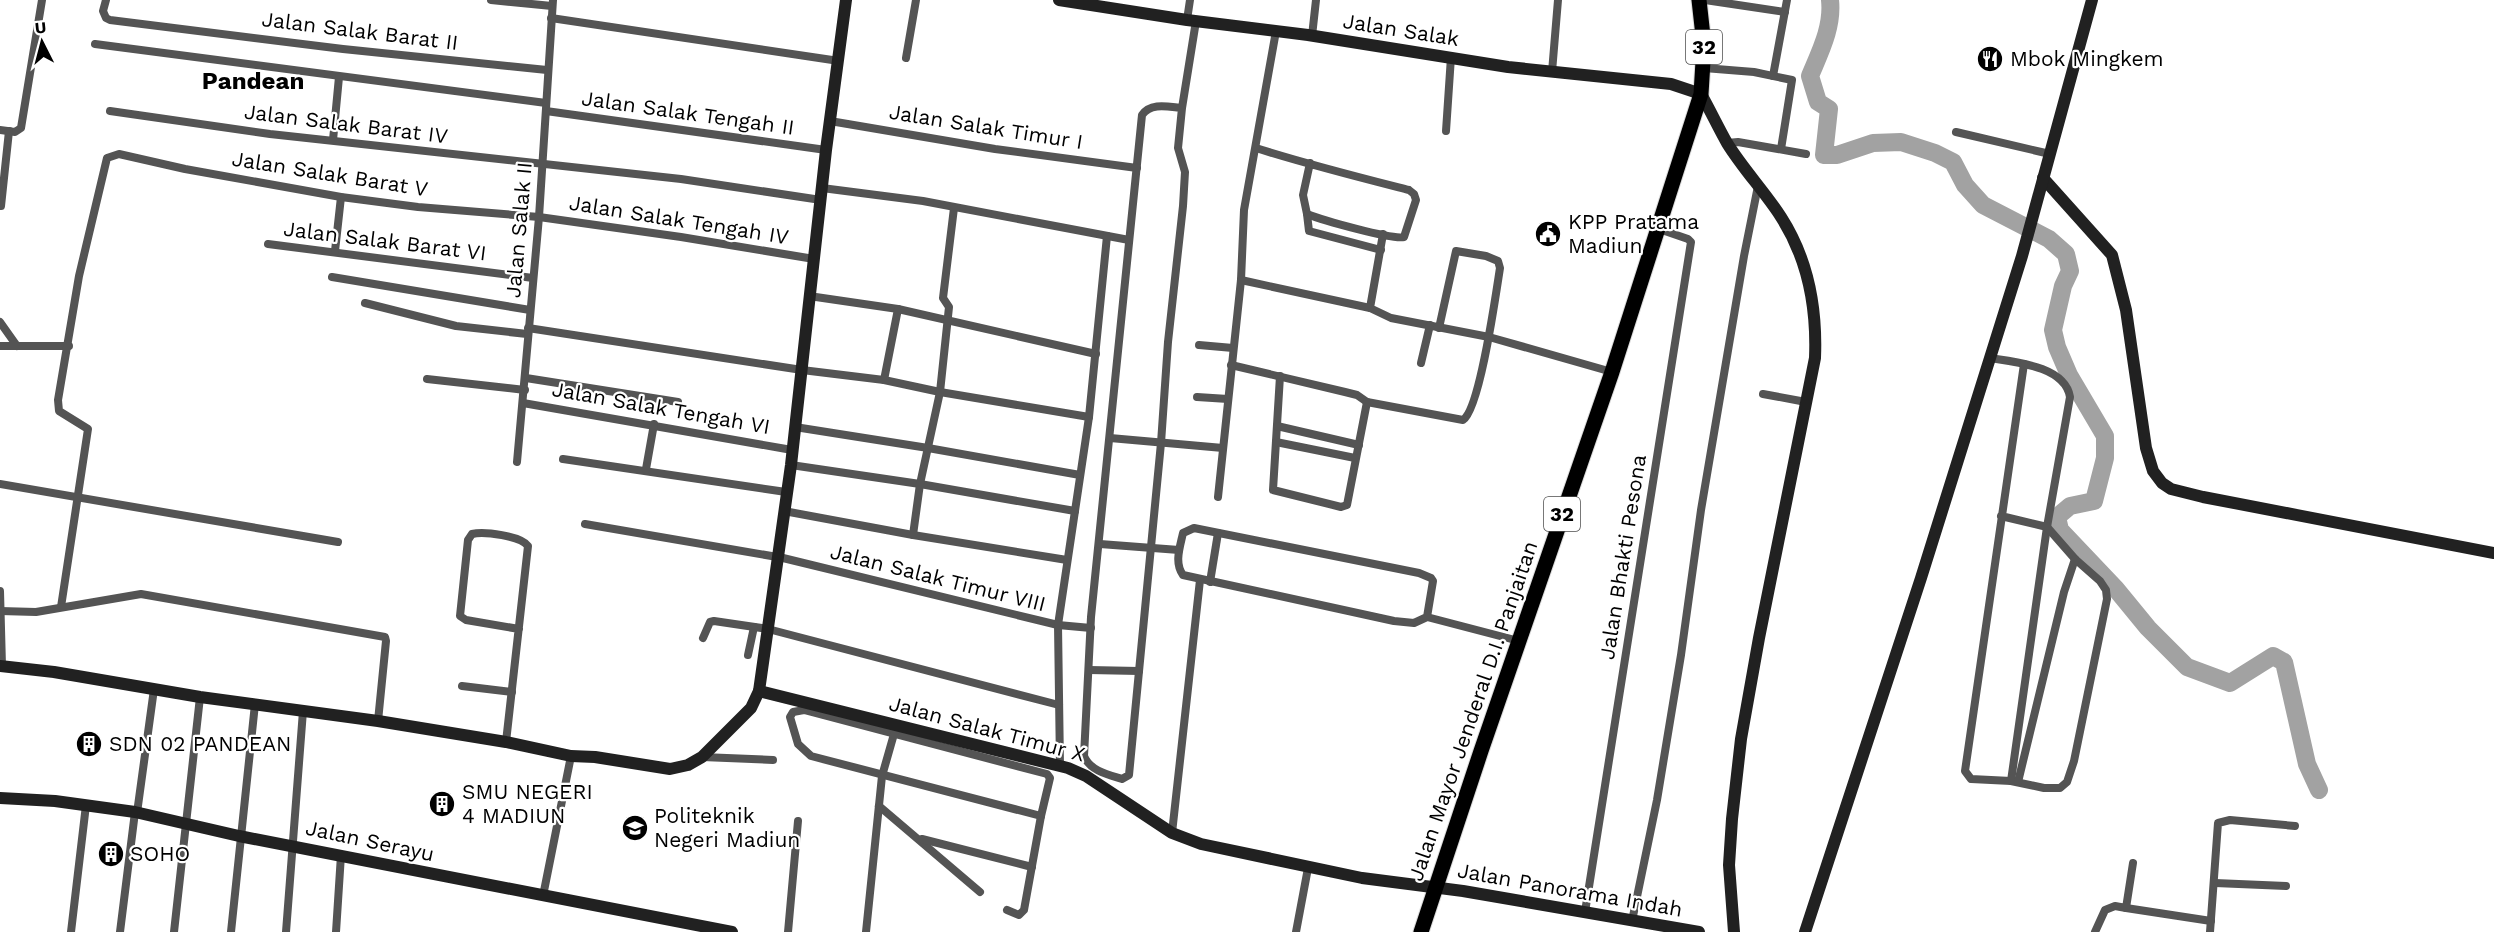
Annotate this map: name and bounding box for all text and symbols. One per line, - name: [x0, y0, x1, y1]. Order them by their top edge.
- street label: Jalan Salak Barat II: [260, 6, 460, 55]
- street label: Jalan Salak: [1341, 8, 1461, 51]
- north arrow: [12, 12, 72, 72]
- text: U: [34, 18, 47, 38]
- road number: 32: [1686, 30, 1722, 64]
- restaurant icon: Mbok Mingkem: [1975, 44, 2005, 74]
- place label: Mbok Mingkem: [2010, 46, 2164, 71]
- district label: Pandean: [202, 67, 304, 95]
- street label: Jalan Salak Tengah II: [580, 85, 796, 140]
- street label: Jalan Salak Barat IV: [243, 99, 450, 148]
- street label: Jalan Salak Timur I: [887, 99, 1085, 154]
- street label: Jalan Salak Barat V: [230, 146, 430, 201]
- street label: Jalan Salak II: [500, 161, 537, 299]
- street label: Jalan Salak Tengah IV: [568, 190, 791, 249]
- place label: KPP Pratama Madiun: [1568, 209, 1699, 258]
- street label: Jalan Salak Barat VI: [282, 216, 488, 265]
- public building icon: KPP Pratama Madiun: [1533, 219, 1563, 249]
- street label: Jalan Salak Tengah VI: [550, 376, 772, 439]
- street label: Jalan Bhakti Pesona: [1594, 453, 1651, 661]
- road number: 32: [1544, 497, 1580, 531]
- street label: Jalan Mayor Jenderal D.I. Panjaitan: [1402, 538, 1543, 884]
- street label: Jalan Salak Timur VIII: [828, 539, 1048, 616]
- street label: Jalan Salak Timur X: [886, 690, 1088, 767]
- building icon: SDN 02 PANDEAN: [74, 729, 104, 759]
- place label: SDN 02 PANDEAN: [109, 731, 292, 756]
- place label: SMU NEGERI 4 MADIUN: [462, 779, 593, 828]
- building icon: SMU NEGERI 4 MADIUN: [427, 789, 457, 819]
- place label: Politeknik Negeri Madiun: [654, 803, 800, 852]
- school or university icon: Politeknik Negeri Madiun: [620, 813, 650, 843]
- street label: Jalan Serayu: [304, 815, 437, 866]
- building icon: SOHO: [96, 839, 126, 869]
- place label: SOHO: [130, 841, 190, 866]
- street label: Jalan Panorama Indah: [1456, 857, 1685, 922]

